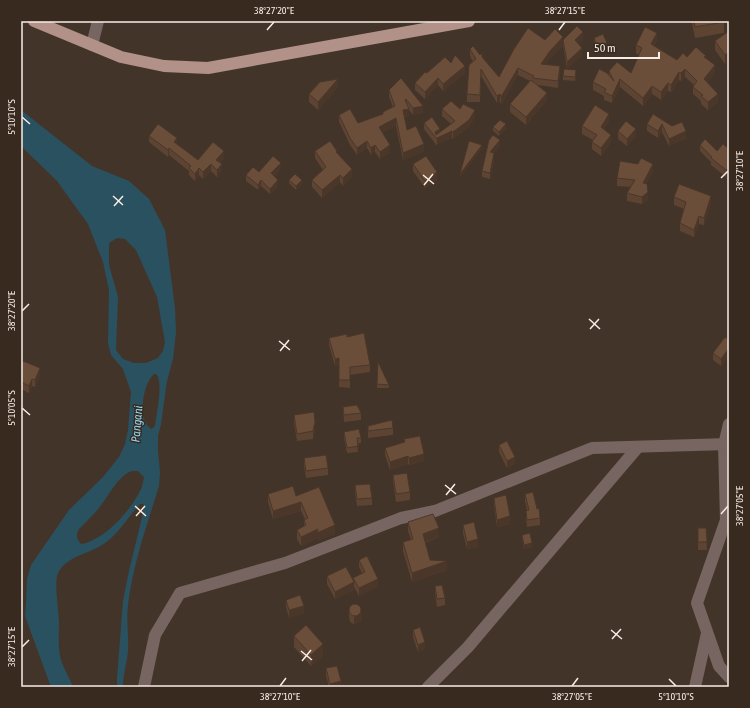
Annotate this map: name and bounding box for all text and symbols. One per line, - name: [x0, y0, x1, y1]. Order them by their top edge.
- text: 38°27'20"E: [254, 5, 295, 16]
- text: 38°27'15"E: [545, 5, 586, 16]
- scale bar: [588, 34, 659, 60]
- text: 50 m: [594, 41, 616, 55]
- text: 5°10'10"S: [6, 99, 17, 135]
- text: 38°27'10"E: [734, 150, 745, 191]
- text: 38°27'20"E: [6, 290, 17, 331]
- text: 5°10'05"S: [6, 390, 17, 426]
- water label: Pangani: [128, 405, 146, 443]
- text: 38°27'05"E: [734, 485, 745, 526]
- text: 38°27'15"E: [6, 626, 17, 667]
- text: 38°27'10"E: [260, 691, 301, 702]
- text: 38°27'05"E: [552, 691, 593, 702]
- text: 5°10'10"S: [658, 691, 694, 702]

